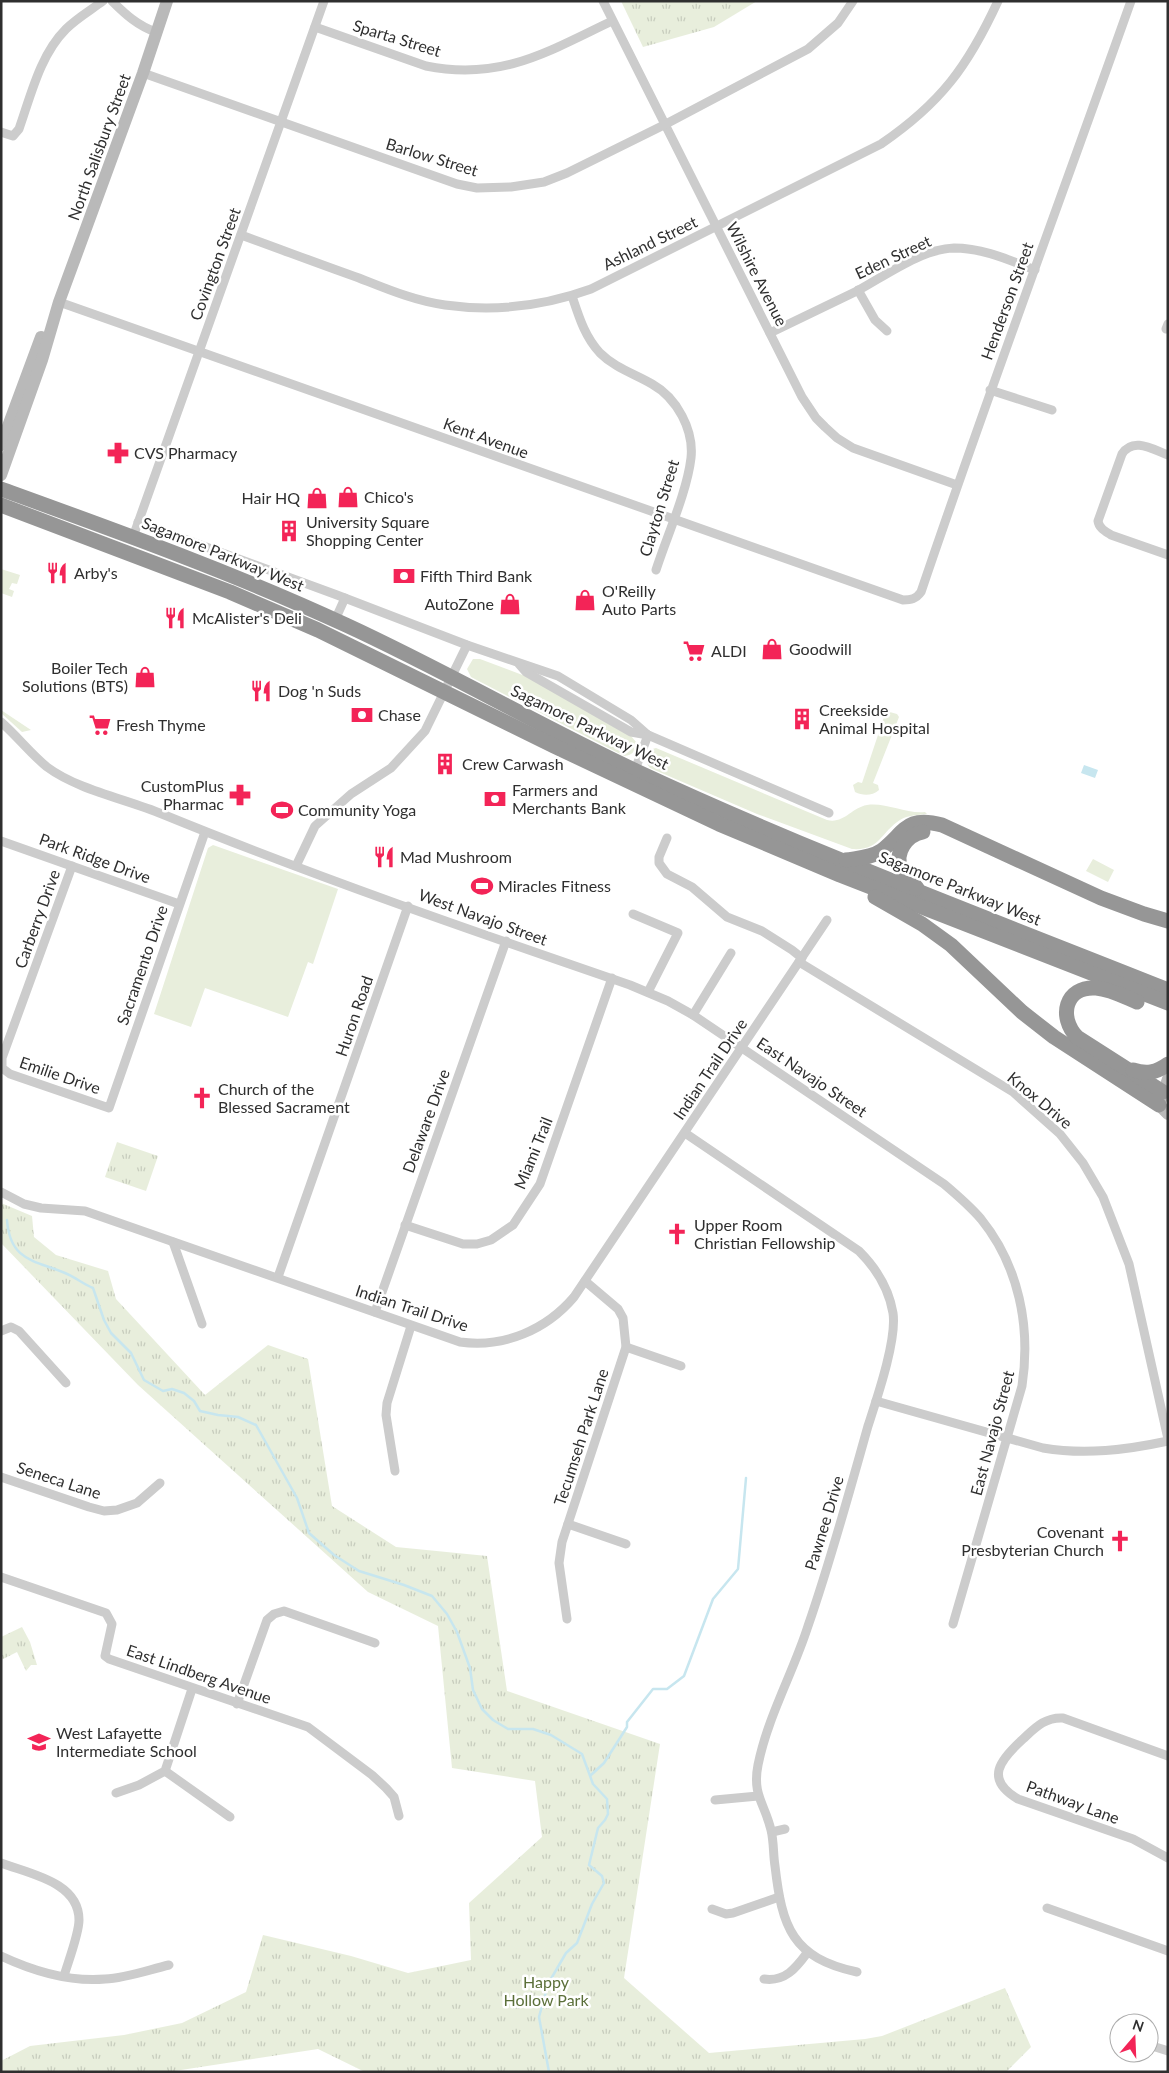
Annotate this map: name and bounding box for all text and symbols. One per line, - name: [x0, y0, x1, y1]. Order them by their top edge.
- street label: Sparta Street: [351, 15, 444, 60]
- street label: North Salisbury Street: [63, 71, 134, 223]
- street label: Barlow Street: [384, 134, 481, 180]
- street label: Covington Street: [185, 205, 244, 323]
- street label: Ashland Street: [600, 211, 700, 274]
- street label: Wilshire Avenue: [723, 219, 792, 329]
- street label: Eden Street: [852, 231, 934, 282]
- street label: Henderson Street: [976, 239, 1037, 362]
- street label: Kent Avenue: [441, 413, 531, 462]
- pharmacy icon: CVS Pharmacy: [105, 440, 131, 466]
- place label: CVS Pharmacy: [134, 443, 238, 462]
- street label: Clayton Street: [635, 457, 682, 559]
- shop icon: Chico's: [335, 484, 361, 510]
- shop icon: Hair HQ: [304, 485, 330, 511]
- place label: Chico's: [364, 487, 414, 506]
- place label: Hair HQ: [242, 488, 300, 507]
- street label: Sagamore Parkway West: [139, 512, 307, 595]
- place label: University Square Shopping Center: [306, 512, 429, 549]
- building icon: University Square Shopping Center: [276, 518, 302, 544]
- restaurant icon: Arby's: [44, 560, 70, 586]
- place label: Arby's: [74, 563, 118, 582]
- bank icon: Fifth Third Bank: [391, 563, 417, 589]
- place label: Fifth Third Bank: [420, 566, 533, 585]
- place label: O'Reilly Auto Parts: [602, 581, 676, 618]
- shop icon: O'Reilly Auto Parts: [572, 587, 598, 613]
- shop icon: AutoZone: [497, 591, 523, 617]
- place label: AutoZone: [424, 594, 494, 613]
- restaurant icon: McAlister's Deli: [162, 605, 188, 631]
- place label: McAlister's Deli: [192, 608, 302, 627]
- shop icon: Goodwill: [759, 636, 785, 662]
- supermarket icon: ALDI: [681, 638, 707, 664]
- place label: Goodwill: [789, 639, 852, 658]
- place label: ALDI: [711, 641, 747, 660]
- place label: Boiler Tech Solutions (BTS): [22, 658, 128, 695]
- shop icon: Boiler Tech Solutions (BTS): [132, 664, 158, 690]
- restaurant icon: Dog 'n Suds: [248, 678, 274, 704]
- street label: Sagamore Parkway West: [508, 680, 672, 773]
- place label: Dog 'n Suds: [278, 681, 361, 700]
- place label: Creekside Animal Hospital: [819, 700, 930, 737]
- bank icon: Chase: [349, 702, 375, 728]
- place label: Chase: [378, 705, 421, 724]
- building icon: Creekside Animal Hospital: [789, 706, 815, 732]
- supermarket icon: Fresh Thyme: [87, 712, 113, 738]
- place label: Fresh Thyme: [116, 715, 206, 734]
- building icon: Crew Carwash: [432, 751, 458, 777]
- place label: Crew Carwash: [462, 754, 564, 773]
- place label: CustomPlus Pharmac: [141, 776, 224, 813]
- place label: Farmers and Merchants Bank: [512, 780, 627, 817]
- pharmacy icon: CustomPlus Pharmac: [227, 782, 253, 808]
- bank icon: Farmers and Merchants Bank: [482, 786, 508, 812]
- sports icon: Community Yoga: [269, 797, 295, 823]
- place label: Community Yoga: [298, 800, 416, 819]
- street label: Park Ridge Drive: [37, 829, 153, 886]
- restaurant icon: Mad Mushroom: [371, 844, 397, 870]
- street label: Sagamore Parkway West: [876, 846, 1044, 929]
- place label: Mad Mushroom: [400, 847, 512, 866]
- street label: Carberry Drive: [10, 867, 63, 971]
- sports icon: Miracles Fitness: [469, 873, 495, 899]
- place label: Miracles Fitness: [498, 876, 611, 895]
- street label: West Navajo Street: [416, 884, 550, 949]
- street label: Sacramento Drive: [112, 903, 171, 1027]
- street label: Huron Road: [331, 973, 376, 1059]
- street label: Indian Trail Drive: [669, 1015, 750, 1123]
- street label: East Navajo Street: [754, 1033, 871, 1121]
- street label: Emilie Drive: [17, 1052, 103, 1097]
- street label: Delaware Drive: [398, 1066, 453, 1175]
- street label: Knox Drive: [1004, 1067, 1076, 1132]
- place label: Church of the Blessed Sacrament: [218, 1079, 350, 1116]
- church icon: Church of the Blessed Sacrament: [189, 1085, 215, 1111]
- street label: Miami Trail: [509, 1114, 556, 1192]
- place label: Upper Room Christian Fellowship: [694, 1215, 836, 1252]
- church icon: Upper Room Christian Fellowship: [664, 1221, 690, 1247]
- street label: Indian Trail Drive: [353, 1280, 471, 1335]
- street label: Tecumseh Park Lane: [549, 1366, 612, 1508]
- street label: East Navajo Street: [966, 1368, 1017, 1498]
- street label: Seneca Lane: [15, 1457, 104, 1502]
- street label: Pawnee Drive: [800, 1473, 847, 1572]
- place label: Covenant Presbyterian Church: [961, 1522, 1104, 1559]
- church icon: Covenant Presbyterian Church: [1107, 1528, 1133, 1554]
- street label: East Lindberg Avenue: [124, 1640, 274, 1707]
- place label: West Lafayette Intermediate School: [56, 1723, 197, 1760]
- school or university icon: West Lafayette Intermediate School: [26, 1729, 52, 1755]
- street label: Pathway Lane: [1024, 1776, 1122, 1827]
- park label: Happy Hollow Park: [503, 1972, 589, 2009]
- north arrow: [1109, 2013, 1159, 2063]
- text: N: [1131, 2015, 1146, 2035]

